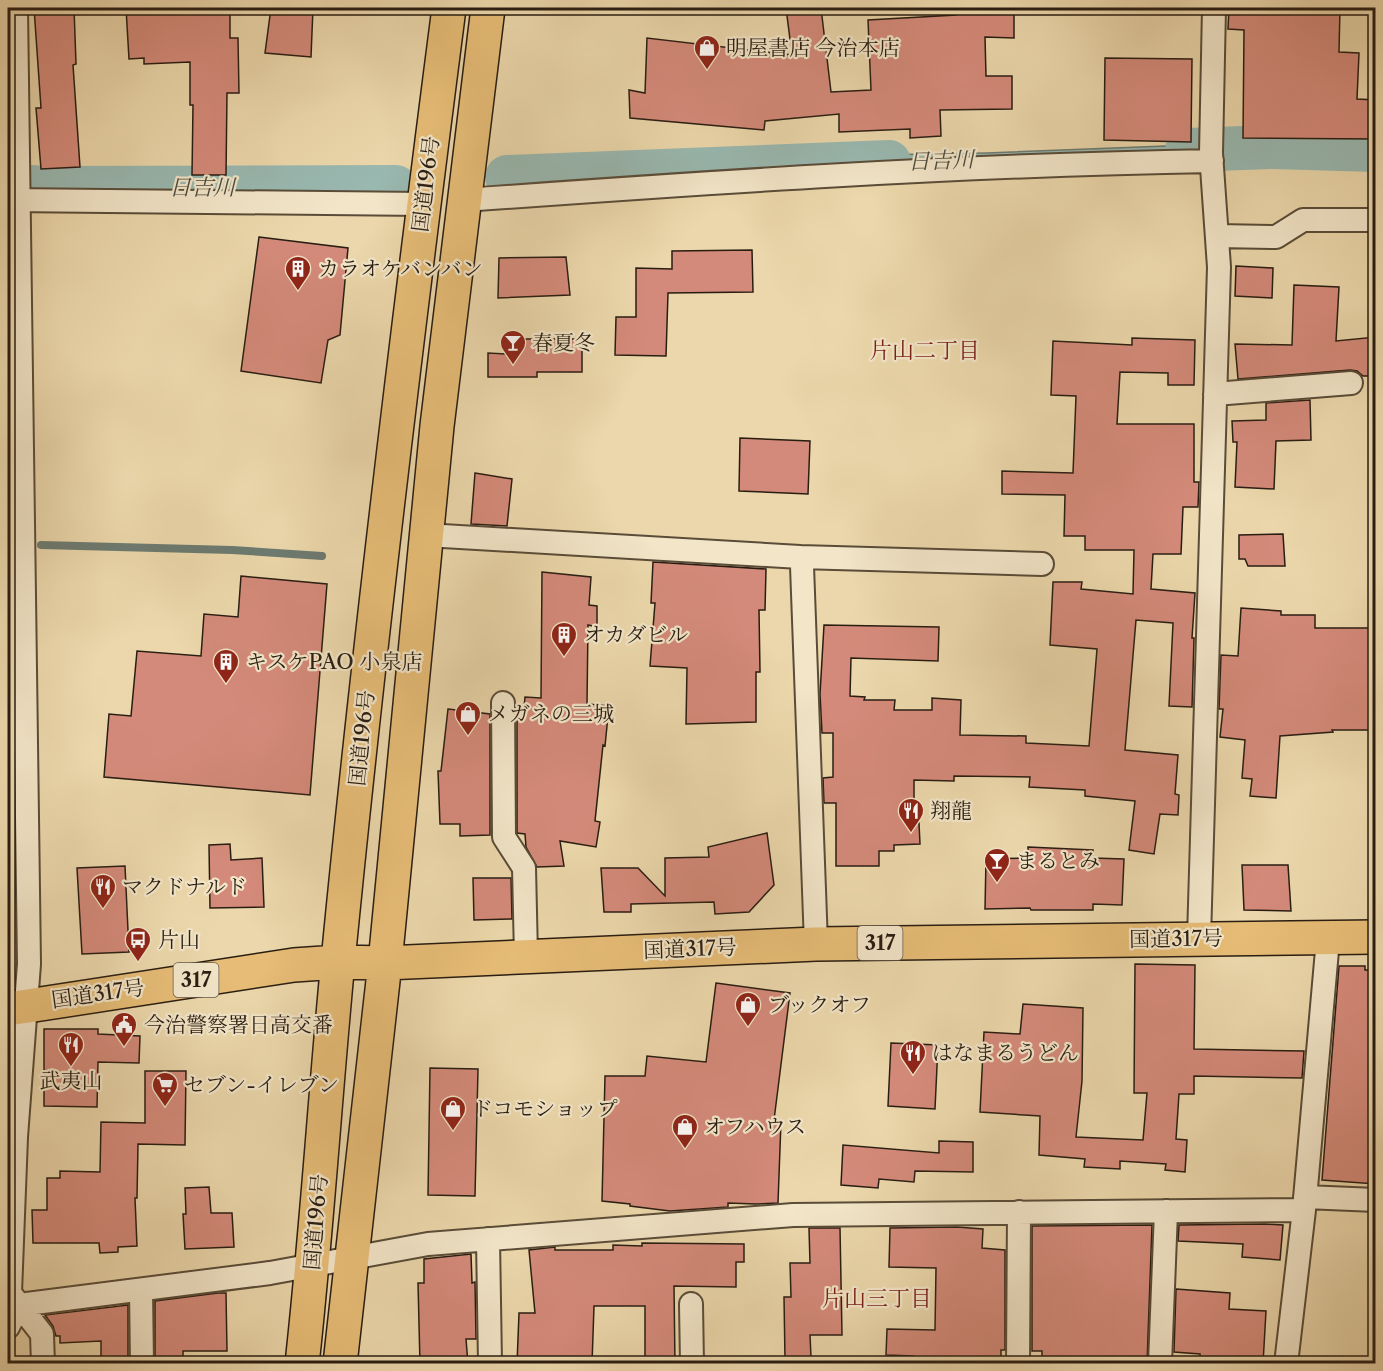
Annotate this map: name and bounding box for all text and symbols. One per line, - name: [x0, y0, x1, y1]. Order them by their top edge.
- shop icon: 明屋書店 今治本店: [692, 33, 722, 71]
- place label: 明屋書店 今治本店: [726, 35, 900, 60]
- street label: 国道196号: [407, 135, 444, 233]
- water label: 日吉川: [908, 146, 976, 175]
- water label: 日吉川: [169, 174, 237, 201]
- building icon: カラオケバンバン: [283, 254, 313, 292]
- place label: カラオケバンバン: [318, 256, 483, 281]
- bar icon: 春夏冬: [498, 328, 528, 366]
- place label: 春夏冬: [532, 330, 595, 355]
- district label: 片山二丁目: [870, 337, 980, 364]
- building icon: オカダビル: [549, 620, 579, 658]
- place label: オカダビル: [584, 622, 688, 647]
- building icon: キスケPAO 小泉店: [211, 647, 241, 685]
- place label: キスケPAO 小泉店: [246, 649, 422, 674]
- street label: 国道196号: [344, 689, 379, 787]
- shop icon: メガネの三城: [453, 699, 483, 737]
- place label: メガネの三城: [488, 701, 614, 726]
- restaurant icon: 翔龍: [896, 796, 926, 834]
- place label: 翔龍: [930, 798, 972, 823]
- bar icon: まるとみ: [982, 846, 1012, 884]
- place label: まるとみ: [1016, 848, 1100, 873]
- restaurant icon: マクドナルド: [88, 872, 118, 910]
- place label: マクドナルド: [122, 874, 247, 899]
- bus stop icon: 片山: [123, 925, 153, 963]
- street label: 国道317号: [1129, 925, 1223, 952]
- road number: 317: [858, 926, 902, 960]
- place label: 片山: [158, 927, 200, 952]
- street label: 国道317号: [643, 934, 737, 963]
- road number: 317: [174, 963, 218, 997]
- street label: 国道317号: [50, 975, 146, 1012]
- shop icon: ブックオフ: [733, 990, 763, 1028]
- place label: ブックオフ: [768, 992, 871, 1017]
- public building icon: 今治警察署日高交番: [109, 1010, 139, 1048]
- place label: 今治警察署日高交番: [144, 1012, 333, 1037]
- restaurant icon: 武夷山: [56, 1030, 86, 1068]
- restaurant icon: はなまるうどん: [898, 1038, 928, 1076]
- place label: はなまるうどん: [932, 1040, 1079, 1065]
- place label: 武夷山: [40, 1068, 103, 1093]
- supermarket icon: セブン-イレブン: [150, 1070, 180, 1108]
- place label: セブン-イレブン: [184, 1072, 339, 1097]
- shop icon: ドコモショップ: [438, 1094, 468, 1132]
- place label: ドコモショップ: [472, 1096, 618, 1121]
- shop icon: オフハウス: [670, 1112, 700, 1150]
- place label: オフハウス: [704, 1114, 806, 1139]
- street label: 国道196号: [299, 1173, 332, 1271]
- district label: 片山三丁目: [822, 1285, 932, 1312]

